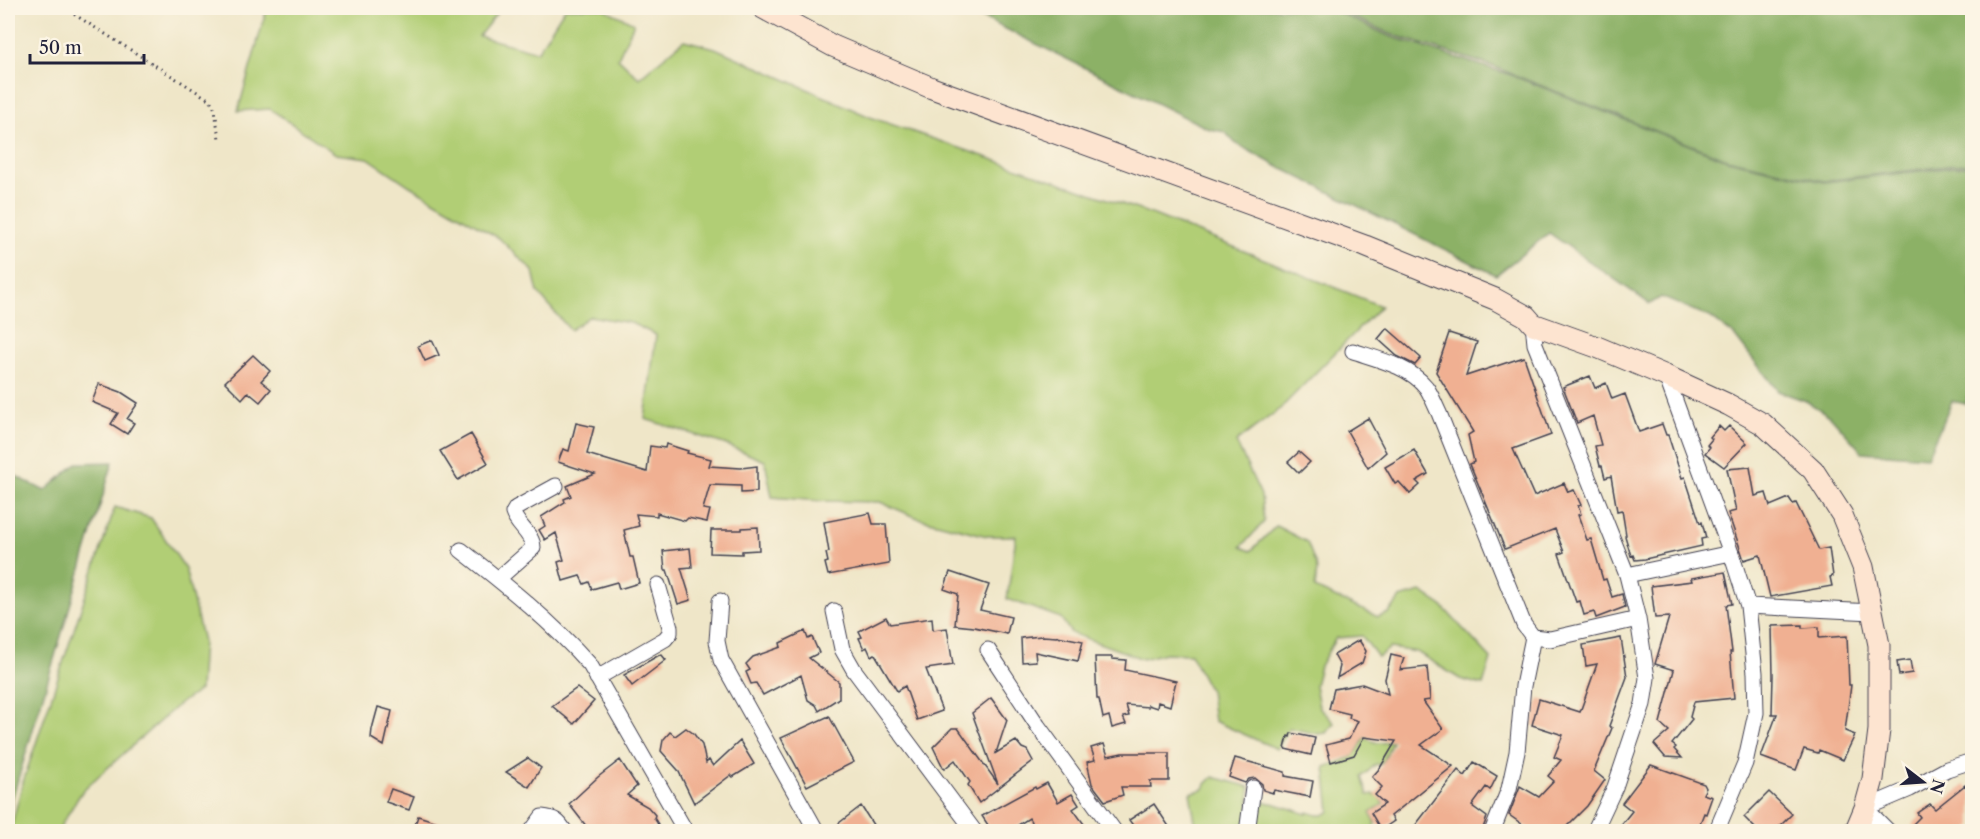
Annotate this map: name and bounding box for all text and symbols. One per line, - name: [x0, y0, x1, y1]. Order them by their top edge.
- scale bar: [30, 27, 144, 65]
- text: 50 m: [39, 37, 82, 59]
- north arrow: [1893, 752, 1953, 812]
- text: N: [1926, 777, 1949, 796]

